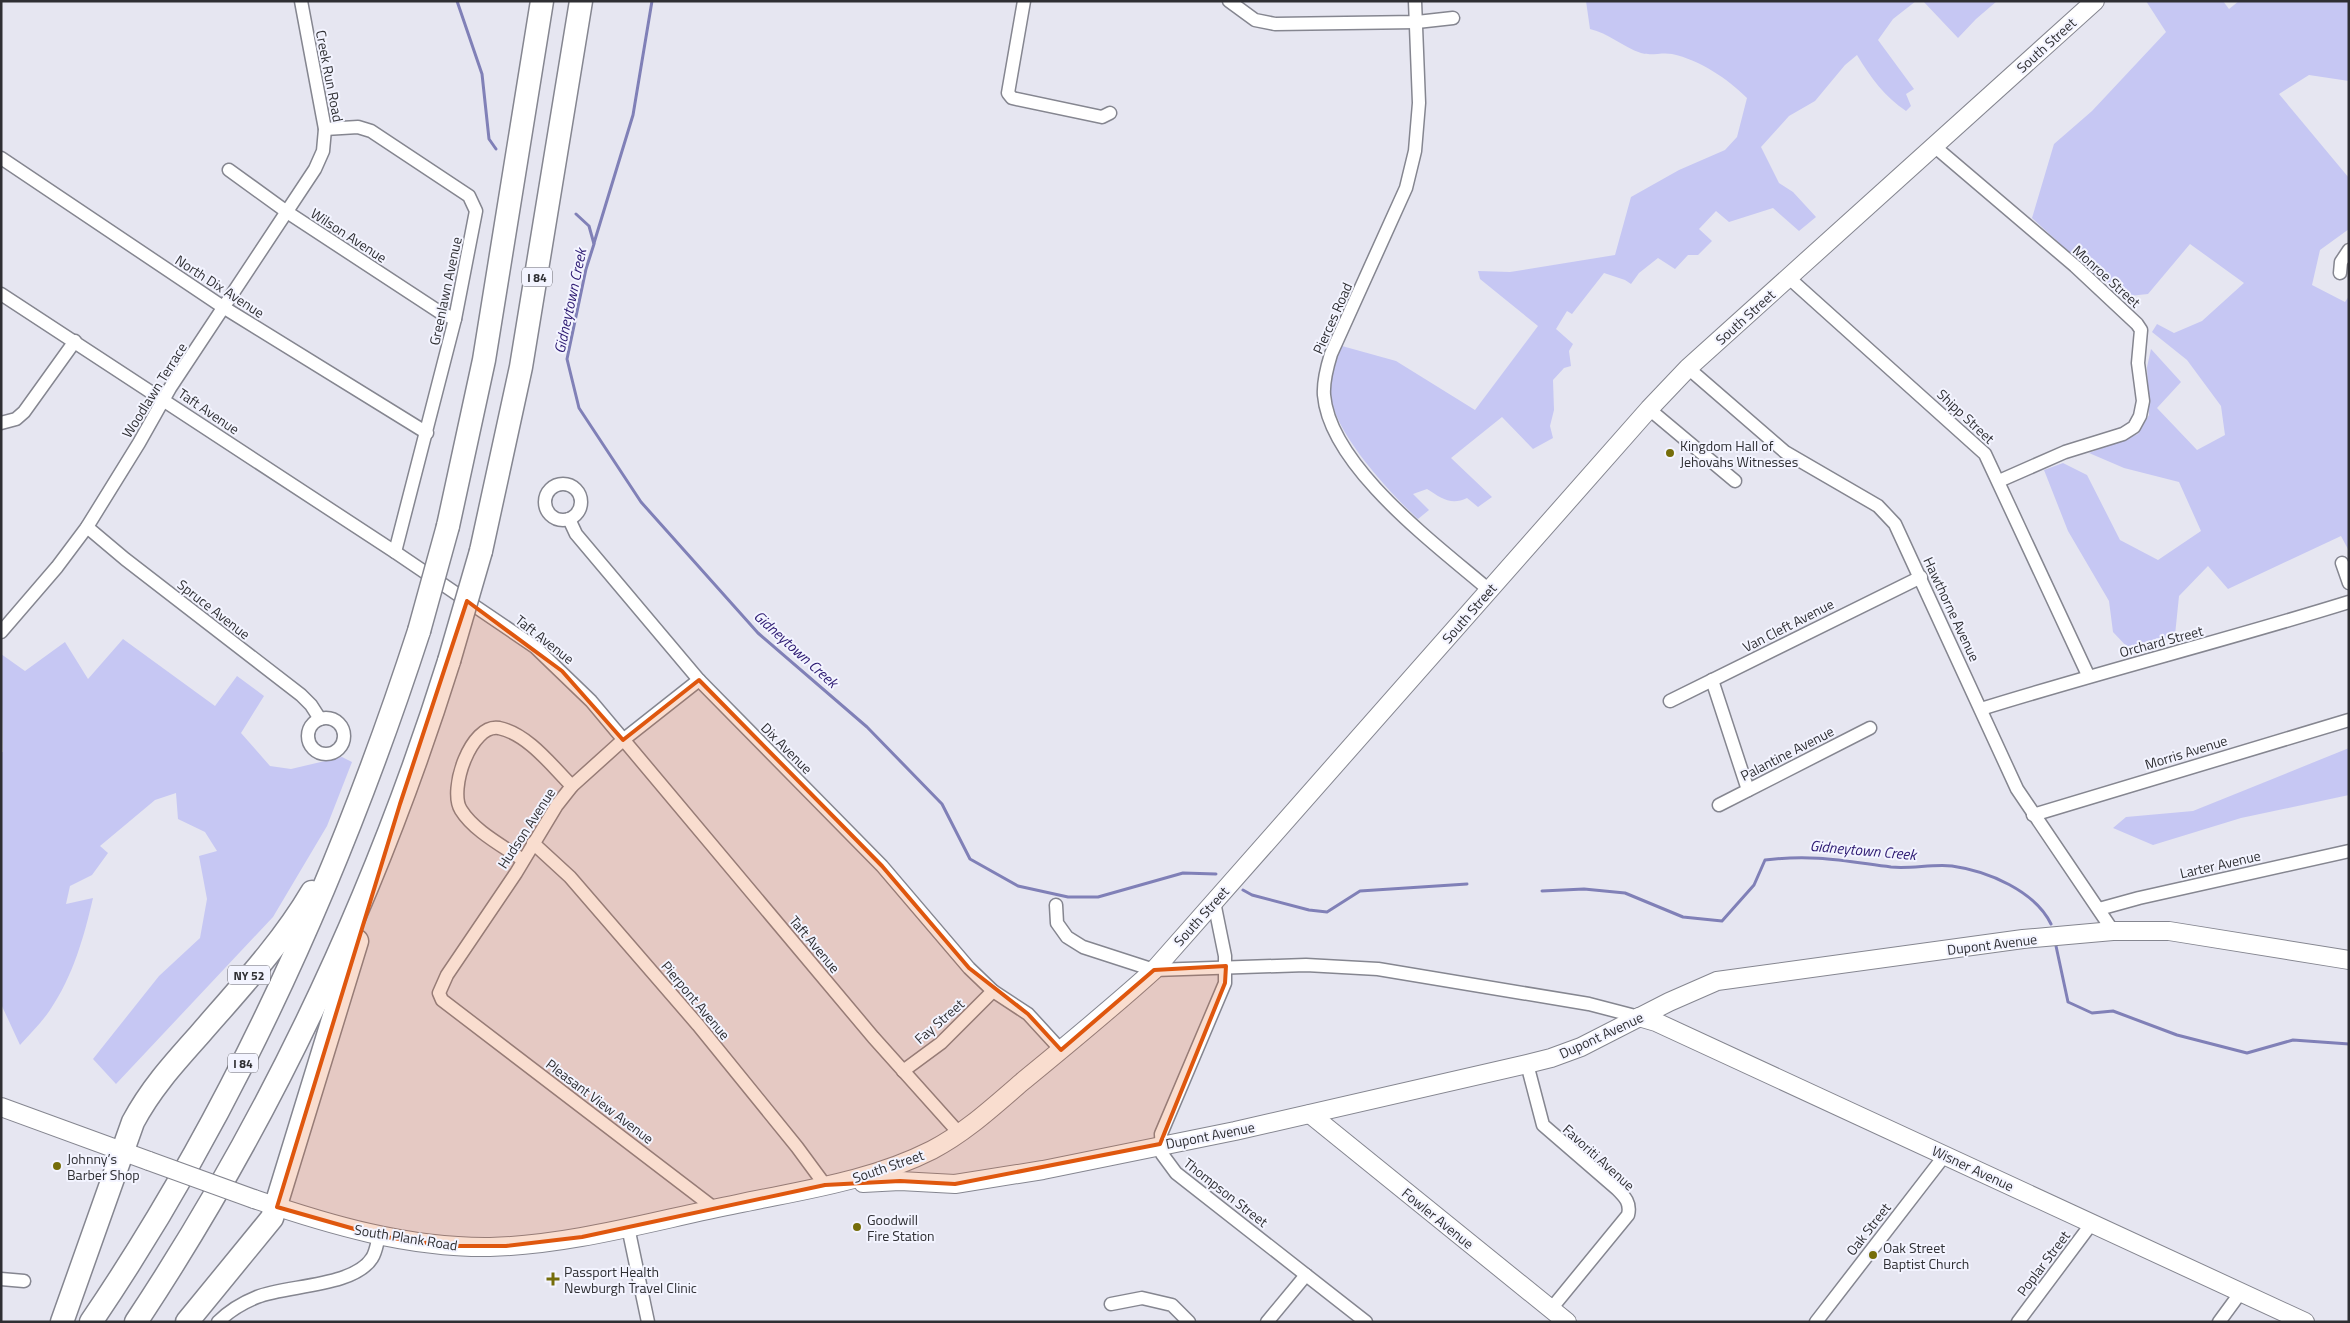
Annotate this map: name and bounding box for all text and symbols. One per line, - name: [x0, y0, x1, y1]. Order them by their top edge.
- street label: South Street: [2011, 12, 2081, 78]
- street label: Creek Run Road: [311, 28, 349, 124]
- street label: Wilson Avenue: [307, 203, 391, 267]
- street label: Greenlawn Avenue: [423, 235, 467, 347]
- street label: Monroe Street: [2068, 240, 2146, 312]
- water label: Gidneytown Creek: [548, 244, 593, 356]
- street label: North Dix Avenue: [171, 249, 269, 323]
- road number: I 84: [522, 268, 552, 286]
- street label: Pierces Road: [1307, 279, 1357, 357]
- street label: South Street: [1710, 284, 1780, 350]
- street label: Woodlawn Terrace: [116, 338, 192, 442]
- street label: Taft Avenue: [174, 383, 244, 439]
- street label: Shipp Street: [1932, 384, 2000, 448]
- place label: Kingdom Hall of Jehovahs Witnesses: [1680, 435, 1798, 472]
- marker: Kingdom Hall of Jehovahs Witnesses: [1664, 447, 1676, 459]
- street label: Hawthorne Avenue: [1919, 553, 1985, 665]
- street label: Spruce Avenue: [173, 574, 255, 644]
- street label: South Street: [1437, 578, 1501, 648]
- street label: Van Cleft Avenue: [1739, 593, 1837, 657]
- water label: Gidneytown Creek: [749, 605, 845, 695]
- street label: Taft Avenue: [511, 609, 579, 669]
- street label: Orchard Street: [2117, 620, 2205, 662]
- street label: Dix Avenue: [756, 717, 818, 779]
- street label: Palantine Avenue: [1737, 720, 1837, 786]
- street label: Morris Avenue: [2142, 730, 2230, 774]
- street label: Hudson Avenue: [492, 783, 560, 873]
- water label: Gidneytown Creek: [1809, 834, 1919, 866]
- street label: Larter Avenue: [2178, 845, 2262, 883]
- street label: South Street: [1168, 881, 1234, 951]
- street label: Taft Avenue: [785, 911, 845, 977]
- street label: Dupont Avenue: [1946, 928, 2038, 960]
- street label: Pierpont Avenue: [657, 956, 735, 1044]
- road number: NY 52: [228, 966, 270, 984]
- street label: Fay Street: [910, 993, 969, 1049]
- street label: Dupont Avenue: [1556, 1006, 1646, 1064]
- street label: Pleasant View Avenue: [542, 1053, 658, 1149]
- road number: I 84: [228, 1054, 258, 1072]
- street label: Dupont Avenue: [1164, 1116, 1256, 1154]
- street label: Favoriti Avenue: [1558, 1119, 1640, 1195]
- street label: Wisner Avenue: [1929, 1140, 2017, 1196]
- street label: South Street: [850, 1144, 926, 1188]
- place label: Johnny’s Barber Shop: [67, 1148, 140, 1185]
- street label: Thompson Street: [1179, 1152, 1273, 1232]
- marker: Johnny’s Barber Shop: [51, 1160, 63, 1172]
- street label: Fowler Avenue: [1398, 1182, 1478, 1254]
- street label: Oak Street: [1841, 1198, 1895, 1260]
- place label: Goodwill Fire Station: [867, 1209, 935, 1246]
- street label: South Plank Road: [353, 1218, 459, 1256]
- marker: Goodwill Fire Station: [851, 1221, 863, 1233]
- street label: Poplar Street: [2011, 1226, 2075, 1300]
- place label: Oak Street Baptist Church: [1883, 1237, 1969, 1274]
- marker: Oak Street Baptist Church: [1867, 1249, 1879, 1261]
- place label: Passport Health Newburgh Travel Clinic: [564, 1261, 697, 1298]
- marker: Passport Health Newburgh Travel Clinic: [546, 1272, 560, 1286]

